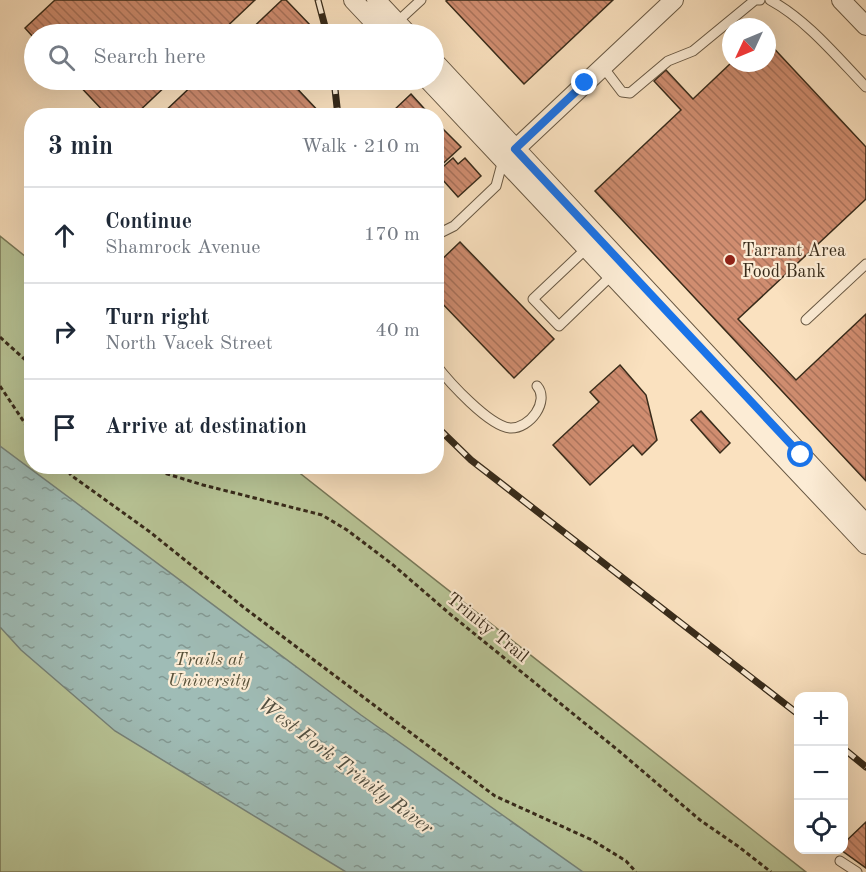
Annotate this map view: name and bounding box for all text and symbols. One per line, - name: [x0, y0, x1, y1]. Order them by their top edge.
- north arrow: [722, 18, 776, 72]
- search box: [24, 24, 444, 90]
- icon: search: [45, 41, 78, 74]
- text: Search here: [93, 46, 206, 68]
- route end: [571, 69, 597, 95]
- text: 3 min: [48, 134, 113, 160]
- text: Walk · 210 m: [301, 137, 420, 157]
- text: Continue: [105, 211, 192, 233]
- icon: ahead: [48, 219, 81, 252]
- text: 170 m: [364, 225, 420, 245]
- text: Shamrock Avenue: [105, 238, 260, 258]
- place label: Tarrant Area Food Bank: [742, 242, 846, 281]
- marker: Tarrant Area Food Bank: [723, 253, 737, 267]
- text: Turn right: [105, 307, 209, 329]
- icon: right: [48, 315, 81, 348]
- text: 40 m: [375, 321, 420, 341]
- text: North Vacek Street: [105, 334, 273, 354]
- icon: arrive: [48, 411, 81, 444]
- text: Arrive at destination: [105, 416, 307, 438]
- route start: [787, 441, 813, 467]
- street label: Trinity Trail: [443, 590, 532, 666]
- park label: Trails at University: [168, 651, 251, 690]
- map controls: [794, 692, 848, 854]
- button: +: [794, 692, 848, 746]
- water label: West Fork Trinity River: [253, 694, 436, 839]
- button: −: [794, 746, 848, 800]
- button: locate: [794, 800, 848, 854]

